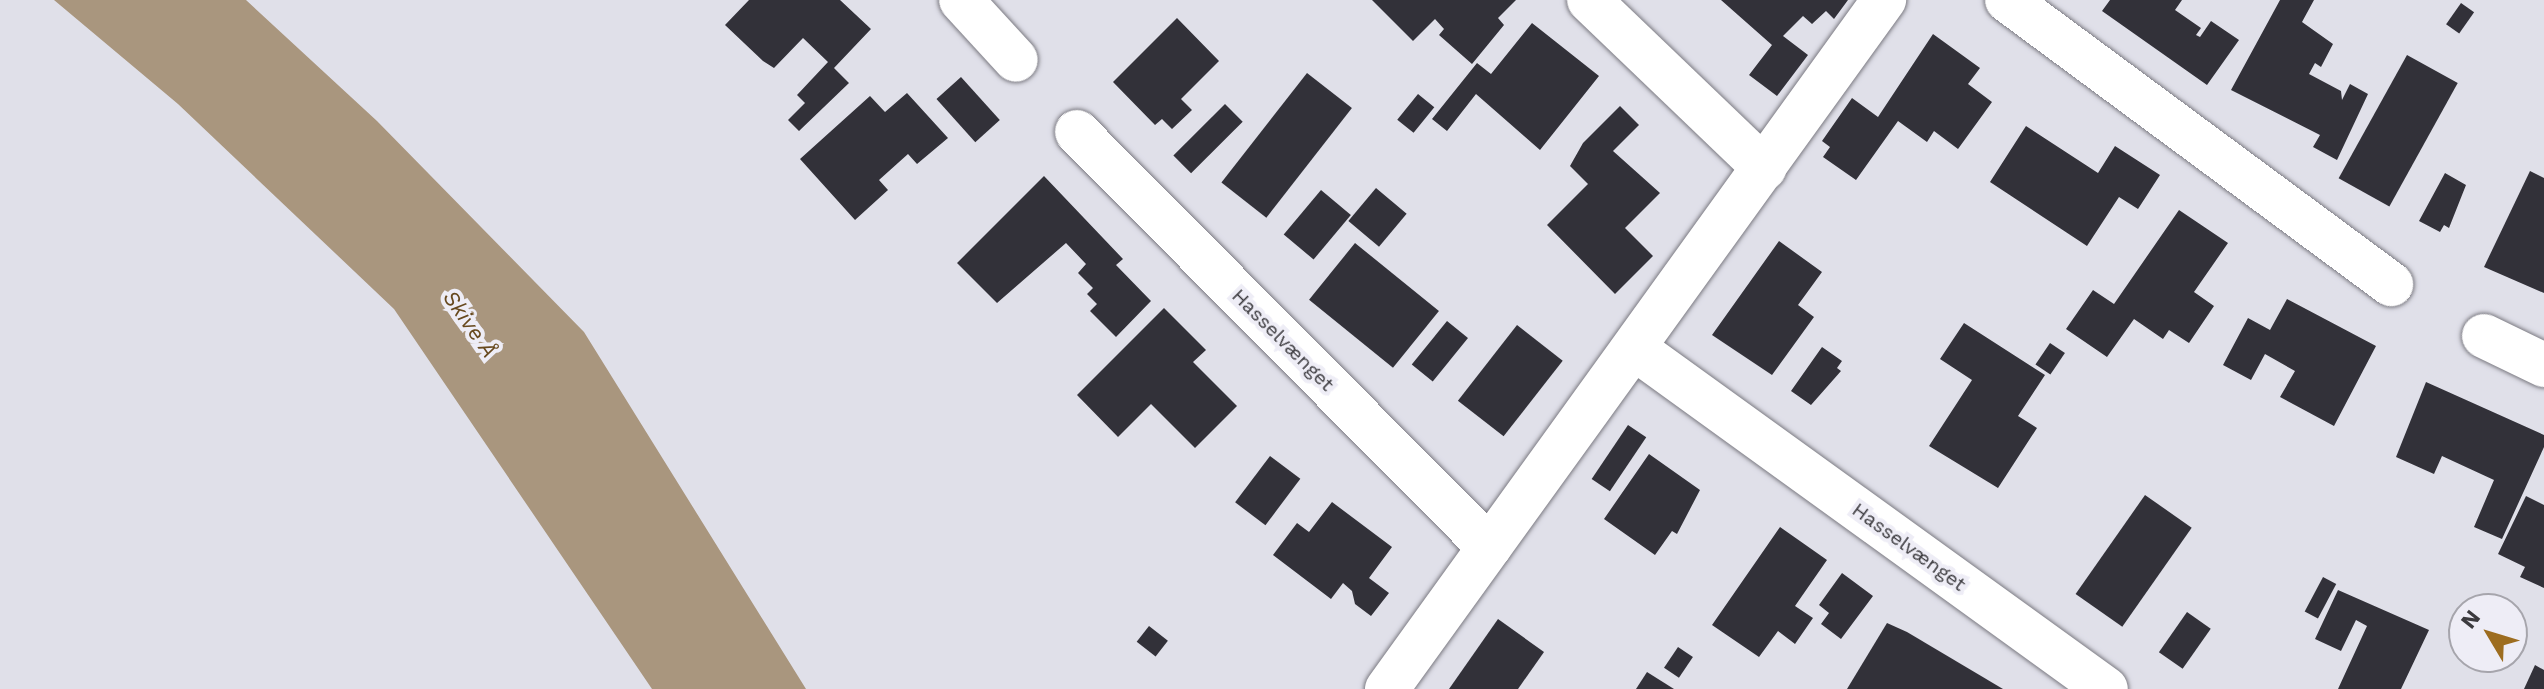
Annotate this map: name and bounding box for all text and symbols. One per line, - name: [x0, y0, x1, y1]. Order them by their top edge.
- street label: Hasselvænget: [1227, 284, 1339, 396]
- water label: Skive Å: [437, 285, 503, 363]
- street label: Hasselvænget: [1847, 498, 1971, 596]
- north arrow: [2448, 593, 2528, 673]
- text: N: [2455, 605, 2485, 633]

